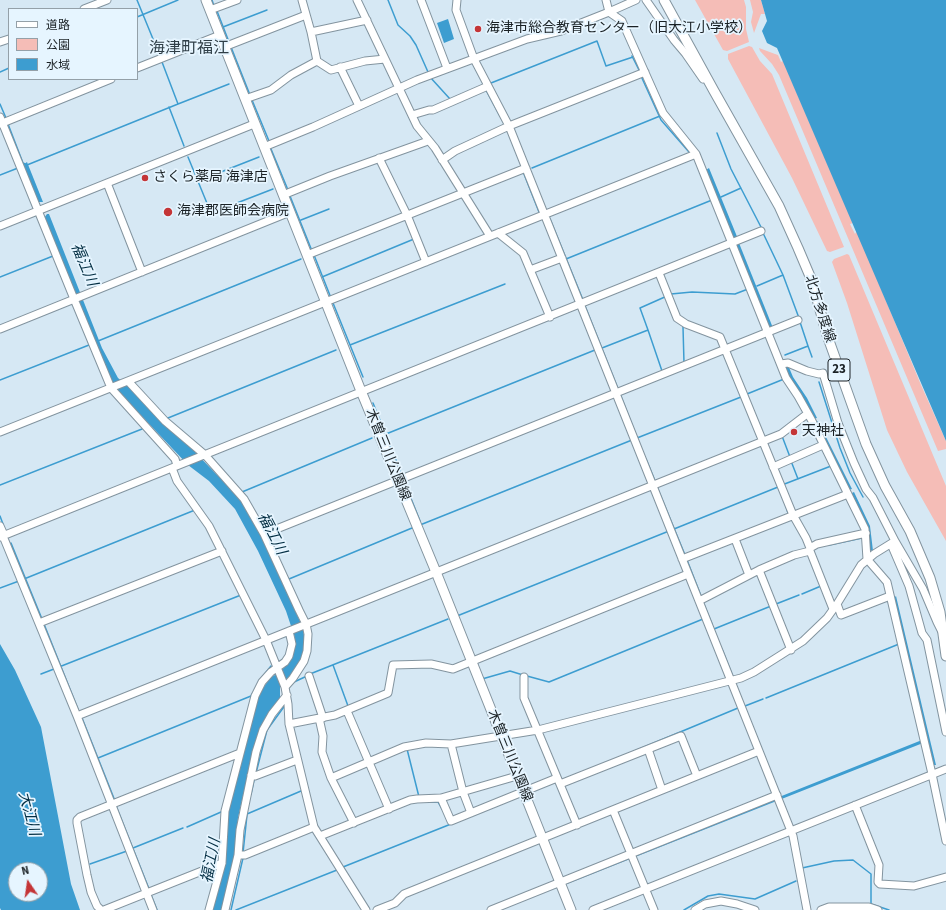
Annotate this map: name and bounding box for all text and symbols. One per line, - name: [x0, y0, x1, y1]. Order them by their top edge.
- legend: [8, 8, 138, 80]
- text: 道路: [46, 17, 70, 34]
- place label: 海津市総合教育センター（旧大江小学校）: [486, 21, 752, 37]
- marker: 海津市総合教育センター（旧大江小学校）: [473, 24, 483, 34]
- text: 公園: [46, 37, 70, 54]
- district label: 海津町福江: [149, 39, 229, 59]
- text: 水域: [46, 57, 70, 74]
- place label: さくら薬局 海津店: [153, 170, 268, 186]
- marker: さくら薬局 海津店: [140, 173, 150, 183]
- place label: 海津郡医師会病院: [177, 204, 289, 220]
- marker: 海津郡医師会病院: [162, 206, 174, 218]
- water label: 福江川: [66, 241, 100, 289]
- street label: 北方多度線: [800, 273, 838, 345]
- road number: 23: [828, 359, 850, 381]
- street label: 木曽三川公園線: [361, 406, 413, 504]
- place label: 天神社: [802, 424, 844, 440]
- marker: 天神社: [789, 427, 799, 437]
- water label: 福江川: [253, 510, 289, 558]
- street label: 木曽三川公園線: [483, 707, 535, 805]
- water label: 大江川: [13, 790, 43, 838]
- water label: 福江川: [199, 837, 225, 885]
- north arrow: [8, 862, 48, 902]
- text: N: [20, 863, 31, 879]

